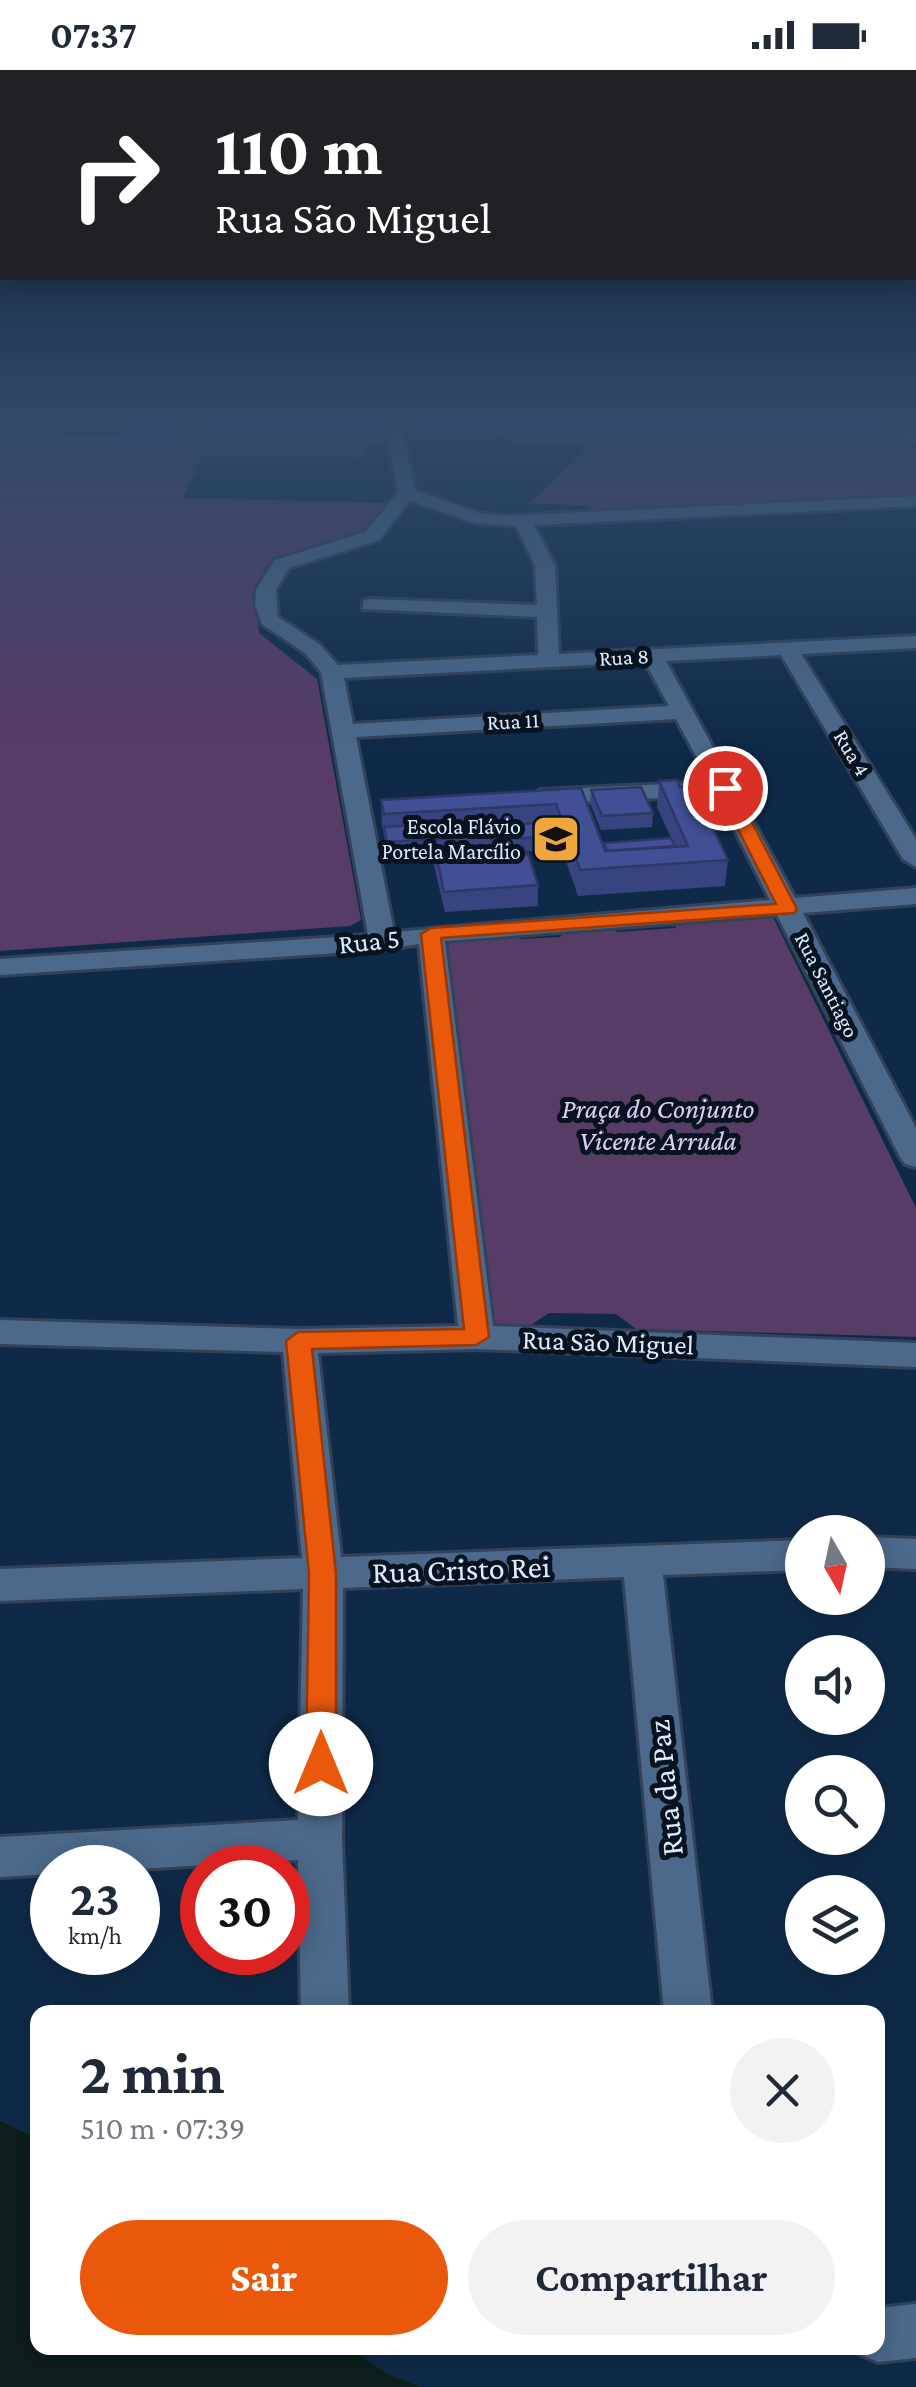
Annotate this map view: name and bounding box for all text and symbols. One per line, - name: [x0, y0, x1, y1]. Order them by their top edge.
- text: 07:37: [50, 14, 137, 56]
- icon: right: [50, 110, 180, 240]
- text: 110 m: [215, 111, 383, 189]
- text: Rua São Miguel: [215, 193, 492, 243]
- street label: Rua 8: [599, 643, 649, 671]
- street label: Rua 11: [486, 707, 540, 735]
- street label: Rua 4: [829, 726, 875, 780]
- pin: [683, 746, 768, 831]
- icon: arrive: [698, 761, 753, 816]
- school or university icon: Escola Flávio Portela Marcílio: [530, 813, 582, 865]
- place label: Escola Flávio Portela Marcílio: [382, 814, 521, 864]
- street label: Rua 5: [337, 922, 401, 960]
- street label: Rua Santiago: [790, 928, 864, 1042]
- park label: Praça do Conjunto Vicente Arruda: [562, 1093, 755, 1156]
- street label: Rua São Miguel: [521, 1324, 695, 1360]
- north arrow: [785, 1515, 885, 1615]
- map controls: [785, 1515, 885, 1975]
- street label: Rua Cristo Rei: [371, 1548, 551, 1590]
- button: sound: [785, 1635, 885, 1735]
- position arrow: [269, 1712, 373, 1816]
- street label: Rua da Paz: [640, 1718, 690, 1858]
- button: search: [785, 1755, 885, 1855]
- speed limit sign: 30: [180, 1845, 310, 1975]
- text: 23: [70, 1870, 120, 1926]
- button: layers: [785, 1875, 885, 1975]
- text: km/h: [68, 1922, 122, 1949]
- button: close: [730, 2038, 835, 2143]
- text: 2 min: [80, 2039, 225, 2106]
- text: 510 m · 07:39: [80, 2110, 245, 2146]
- button: Sair: [80, 2220, 448, 2335]
- button: Compartilhar: [468, 2220, 835, 2335]

